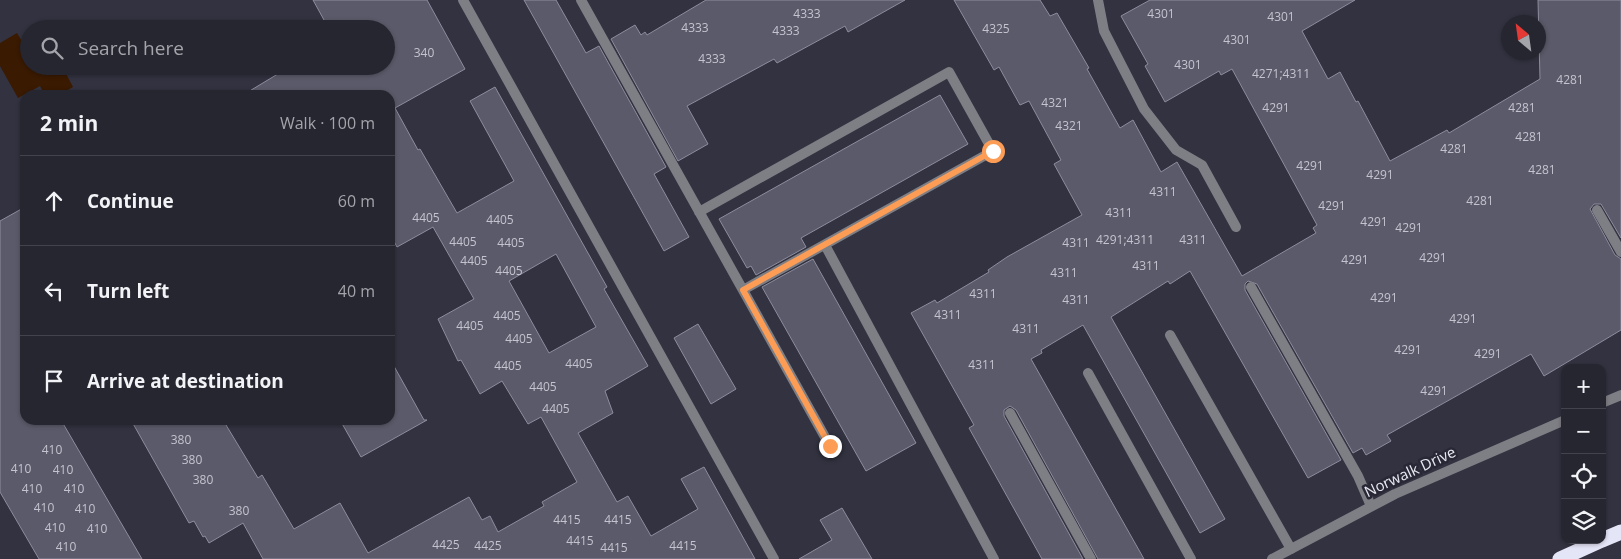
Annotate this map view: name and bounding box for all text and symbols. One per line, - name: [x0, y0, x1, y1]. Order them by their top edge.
- house number: 4333: [793, 5, 821, 22]
- house number: 4301: [1147, 5, 1175, 22]
- house number: 4301: [1267, 8, 1295, 25]
- north arrow: [1501, 15, 1546, 60]
- house number: 4333: [681, 19, 709, 36]
- search box: [20, 20, 395, 75]
- house number: 4325: [982, 20, 1010, 37]
- house number: 4333: [772, 22, 800, 39]
- house number: 4301: [1223, 31, 1251, 48]
- icon: search: [38, 34, 66, 62]
- text: Search here: [78, 35, 184, 61]
- house number: 340: [414, 44, 434, 61]
- house number: 4333: [698, 50, 726, 67]
- house number: 4301: [1174, 56, 1202, 73]
- house number: 4271;4311: [1252, 65, 1310, 82]
- house number: 4281: [1556, 71, 1584, 88]
- house number: 4321: [1041, 94, 1069, 111]
- house number: 4291: [1262, 99, 1290, 116]
- house number: 4281: [1508, 99, 1536, 116]
- text: 2 min: [40, 109, 98, 137]
- text: Walk · 100 m: [280, 112, 375, 134]
- house number: 4321: [1055, 117, 1083, 134]
- house number: 4281: [1515, 128, 1543, 145]
- route start: [982, 140, 1005, 163]
- house number: 4281: [1440, 140, 1468, 157]
- house number: 4291: [1296, 157, 1324, 174]
- house number: 4281: [1528, 161, 1556, 178]
- house number: 4291: [1366, 166, 1394, 183]
- house number: 4311: [1149, 183, 1177, 200]
- icon: ahead: [40, 187, 68, 215]
- text: Continue: [87, 188, 174, 214]
- text: 60 m: [338, 190, 375, 212]
- house number: 4281: [1466, 192, 1494, 209]
- house number: 4291: [1318, 197, 1346, 214]
- house number: 4311: [1105, 204, 1133, 221]
- house number: 4405: [412, 209, 440, 226]
- house number: 4405: [486, 211, 514, 228]
- house number: 4291: [1360, 213, 1388, 230]
- house number: 4291: [1395, 219, 1423, 236]
- house number: 4291;4311: [1096, 231, 1154, 248]
- house number: 4311: [1179, 231, 1207, 248]
- house number: 4405: [449, 233, 477, 250]
- house number: 4405: [497, 234, 525, 251]
- house number: 4311: [1062, 234, 1090, 251]
- house number: 4291: [1419, 249, 1447, 266]
- house number: 4291: [1341, 251, 1369, 268]
- house number: 4405: [460, 252, 488, 269]
- house number: 4311: [1132, 257, 1160, 274]
- house number: 4405: [495, 262, 523, 279]
- house number: 4311: [1050, 264, 1078, 281]
- icon: left: [40, 277, 68, 305]
- text: Turn left: [87, 278, 169, 304]
- text: 40 m: [338, 280, 375, 302]
- house number: 4311: [969, 285, 997, 302]
- house number: 4291: [1370, 289, 1398, 306]
- house number: 4311: [1062, 291, 1090, 308]
- house number: 4311: [934, 306, 962, 323]
- house number: 4405: [493, 307, 521, 324]
- house number: 4291: [1449, 310, 1477, 327]
- house number: 4405: [456, 317, 484, 334]
- house number: 4311: [1012, 320, 1040, 337]
- house number: 4405: [505, 330, 533, 347]
- house number: 4291: [1394, 341, 1422, 358]
- house number: 4291: [1474, 345, 1502, 362]
- house number: 4405: [565, 355, 593, 372]
- house number: 4311: [968, 356, 996, 373]
- house number: 4405: [494, 357, 522, 374]
- map controls: [1561, 364, 1606, 544]
- button: +: [1561, 364, 1606, 409]
- icon: arrive: [40, 367, 68, 395]
- text: Arrive at destination: [87, 368, 284, 394]
- house number: 4405: [529, 378, 557, 395]
- house number: 4291: [1420, 382, 1448, 399]
- house number: 4405: [542, 400, 570, 417]
- button: −: [1561, 409, 1606, 454]
- house number: 380: [171, 431, 191, 448]
- route end: [819, 435, 842, 458]
- house number: 410: [42, 441, 62, 458]
- street label: Norwalk Drive: [1361, 441, 1459, 501]
- house number: 380: [182, 451, 202, 468]
- button: locate: [1561, 454, 1606, 499]
- house number: 410: [11, 460, 31, 477]
- house number: 410: [53, 461, 73, 478]
- house number: 380: [193, 471, 213, 488]
- house number: 410: [22, 480, 42, 497]
- house number: 410: [64, 480, 84, 497]
- house number: 410: [34, 499, 54, 516]
- button: layers: [1561, 499, 1606, 544]
- house number: 410: [75, 500, 95, 517]
- house number: 380: [229, 502, 249, 519]
- house number: 4415: [553, 511, 581, 528]
- house number: 4415: [604, 511, 632, 528]
- house number: 410: [45, 519, 65, 536]
- house number: 410: [87, 520, 107, 537]
- house number: 4415: [566, 532, 594, 549]
- house number: 4425: [432, 536, 460, 553]
- house number: 4425: [474, 537, 502, 554]
- house number: 4415: [669, 537, 697, 554]
- house number: 410: [56, 538, 76, 555]
- house number: 4415: [600, 539, 628, 556]

